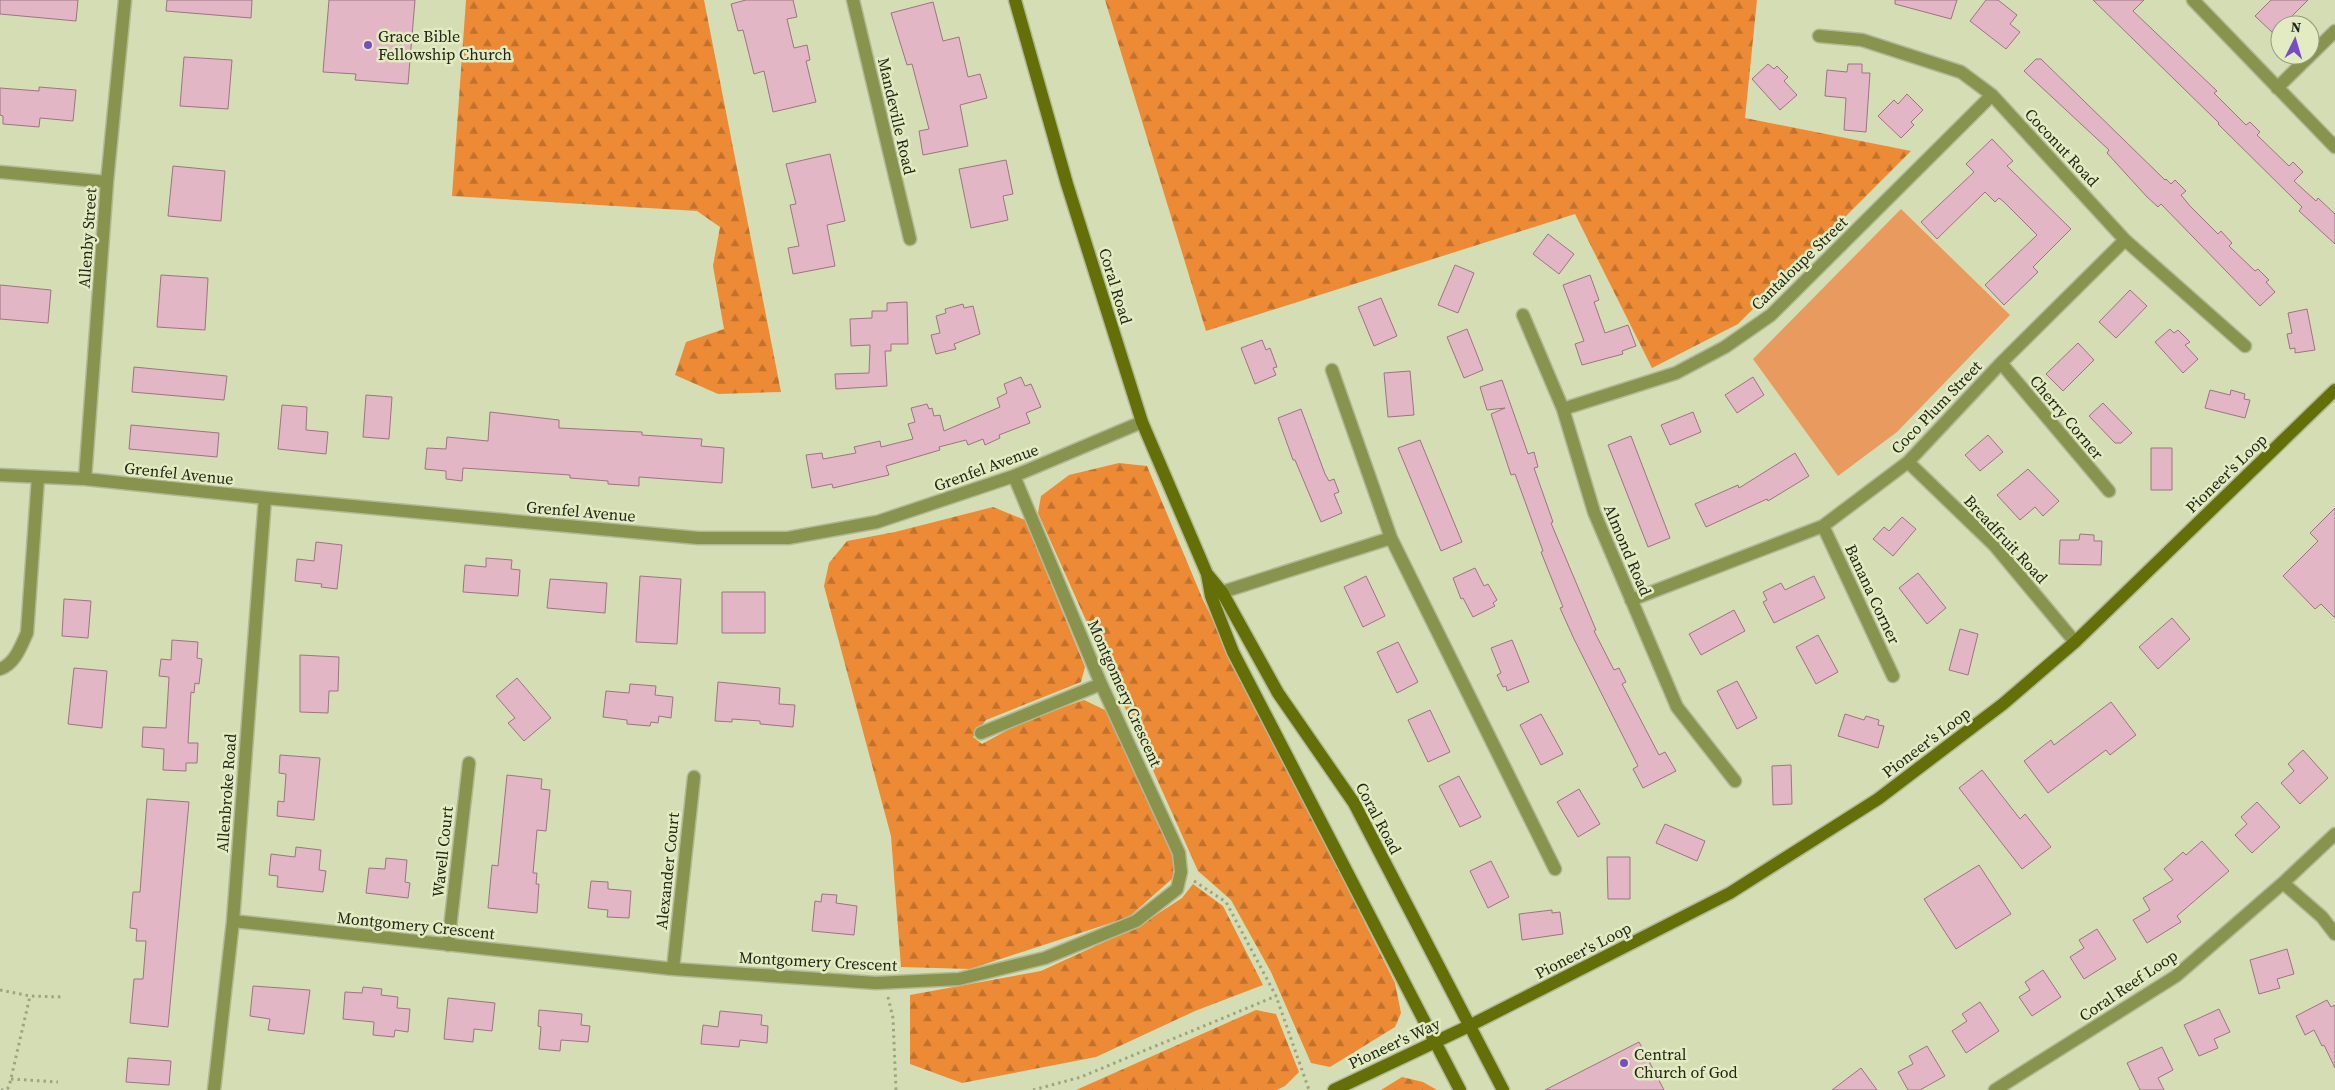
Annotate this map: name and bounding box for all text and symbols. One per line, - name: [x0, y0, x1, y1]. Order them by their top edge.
- north arrow: [2270, 15, 2320, 65]
- text: N: [2290, 17, 2302, 37]
- place label: Grace Bible Fellowship Church: [378, 25, 512, 65]
- marker: Grace Bible Fellowship Church: [362, 39, 374, 51]
- street label: Mandeville Road: [873, 55, 921, 177]
- street label: Coconut Road: [2020, 103, 2104, 191]
- street label: Allenby Street: [73, 186, 102, 289]
- street label: Cantaloupe Street: [1746, 211, 1853, 315]
- street label: Coral Road: [1094, 245, 1138, 327]
- street label: Coco Plum Street: [1886, 355, 1987, 459]
- street label: Cherry Corner: [2025, 370, 2109, 464]
- street label: Pioneer's Loop: [2180, 429, 2272, 517]
- street label: Grenfel Avenue: [931, 438, 1041, 496]
- street label: Grenfel Avenue: [123, 456, 235, 490]
- street label: Breadfruit Road: [1959, 490, 2053, 588]
- street label: Grenfel Avenue: [525, 495, 637, 527]
- street label: Almond Road: [1599, 501, 1657, 599]
- street label: Banana Corner: [1840, 541, 1906, 648]
- street label: Montgomery Crescent: [1083, 616, 1168, 771]
- street label: Pioneer's Loop: [1877, 702, 1975, 782]
- street label: Allenbroke Road: [211, 733, 241, 853]
- street label: Coral Road: [1351, 778, 1407, 858]
- street label: Wavell Court: [426, 805, 458, 899]
- street label: Alexander Court: [650, 811, 684, 931]
- street label: Montgomery Crescent: [336, 906, 497, 944]
- street label: Pioneer's Loop: [1531, 916, 1635, 984]
- street label: Coral Reef Loop: [2075, 944, 2181, 1026]
- street label: Montgomery Crescent: [738, 946, 899, 976]
- street label: Pioneer's Way: [1344, 1012, 1444, 1074]
- place label: Central Church of God: [1634, 1043, 1738, 1083]
- marker: Central Church of God: [1618, 1057, 1630, 1069]

